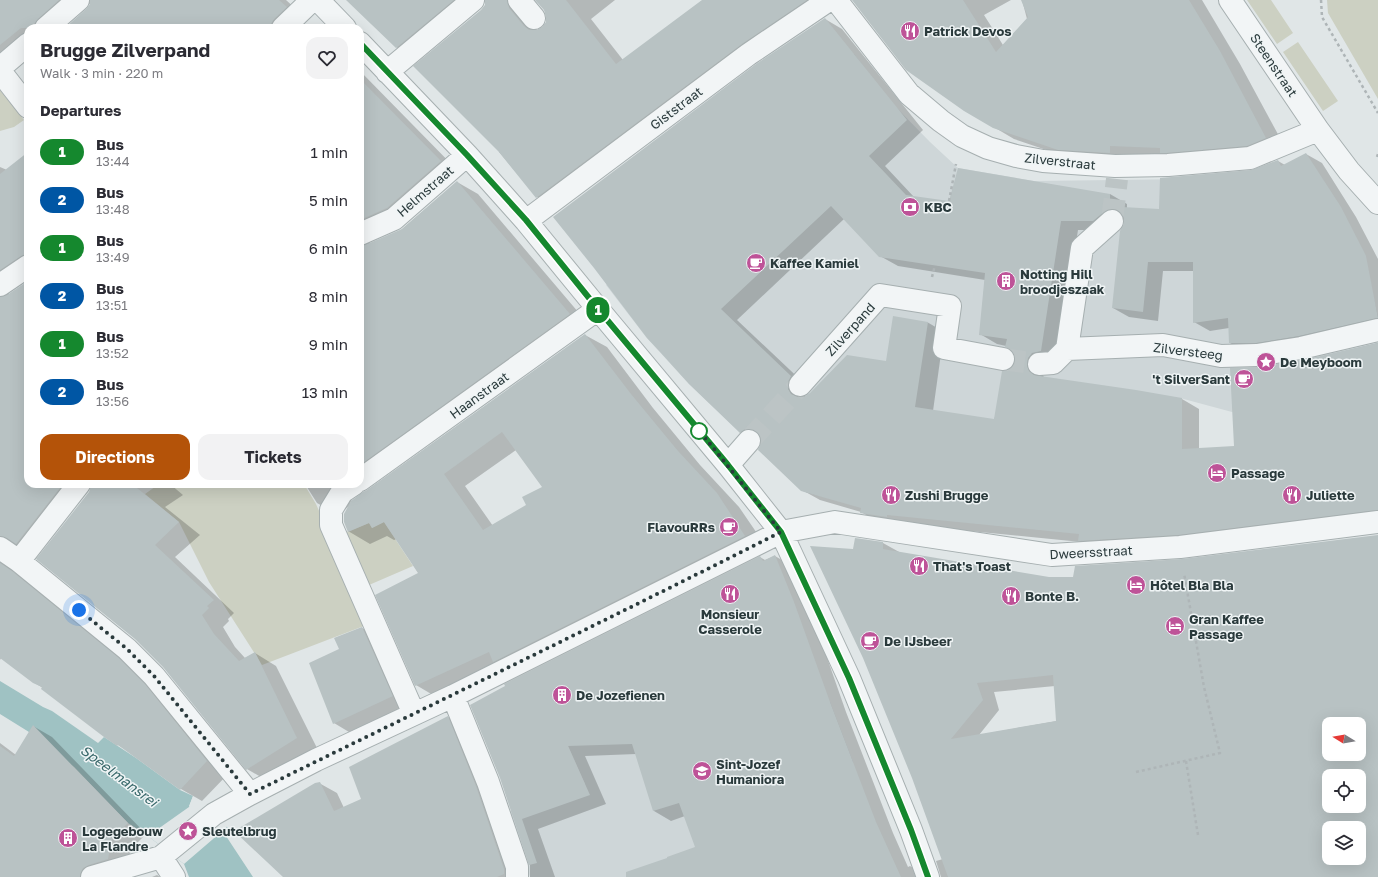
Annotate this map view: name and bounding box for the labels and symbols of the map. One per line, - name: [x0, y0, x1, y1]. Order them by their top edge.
- restaurant icon: Patrick Devos: [899, 20, 921, 42]
- place label: Patrick Devos: [924, 23, 1011, 39]
- street label: Steenstraat: [1247, 30, 1301, 100]
- street label: Giststraat: [647, 83, 705, 133]
- street label: Zilverstraat: [1024, 149, 1096, 173]
- street label: Helmstraat: [393, 162, 457, 220]
- bank icon: KBC: [899, 196, 921, 218]
- place label: KBC: [924, 199, 952, 215]
- cafe icon: Kaffee Kamiel: [745, 252, 767, 274]
- place label: Kaffee Kamiel: [770, 255, 860, 271]
- place label: Notting Hill broodjeszaak: [1020, 266, 1105, 297]
- building icon: Notting Hill broodjeszaak: [995, 270, 1017, 292]
- line badge: 1: [585, 297, 611, 323]
- street label: Zilverpand: [822, 299, 878, 359]
- street label: Zilversteeg: [1152, 339, 1224, 363]
- place icon: De Meyboom: [1255, 351, 1277, 373]
- place label: De Meyboom: [1280, 354, 1362, 370]
- street label: Haanstraat: [446, 368, 512, 422]
- cafe icon: 't SilverSant: [1233, 368, 1255, 390]
- place label: 't SilverSant: [1152, 371, 1230, 387]
- unlabelled marker: [690, 422, 708, 440]
- hotel icon: Passage: [1206, 462, 1228, 484]
- place label: Passage: [1231, 465, 1285, 481]
- restaurant icon: Zushi Brugge: [880, 484, 902, 506]
- restaurant icon: Juliette: [1281, 484, 1303, 506]
- place label: Zushi Brugge: [905, 487, 989, 503]
- place label: Juliette: [1306, 487, 1355, 503]
- cafe icon: FlavouRRs: [718, 516, 740, 538]
- place label: FlavouRRs: [647, 519, 715, 535]
- street label: Dweersstraat: [1049, 542, 1133, 562]
- restaurant icon: That's Toast: [908, 555, 930, 577]
- place label: That's Toast: [933, 558, 1011, 574]
- hotel icon: Hôtel Bla Bla: [1125, 574, 1147, 596]
- place label: Hôtel Bla Bla: [1150, 577, 1234, 593]
- restaurant icon: Monsieur Casserole: [719, 583, 741, 605]
- restaurant icon: Bonte B.: [1000, 585, 1022, 607]
- place label: Bonte B.: [1025, 588, 1079, 604]
- your location: [69, 600, 89, 620]
- place label: Monsieur Casserole: [698, 606, 762, 637]
- place label: Gran Kaffee Passage: [1189, 611, 1264, 642]
- hotel icon: Gran Kaffee Passage: [1164, 615, 1186, 637]
- cafe icon: De IJsbeer: [859, 630, 881, 652]
- place label: De IJsbeer: [884, 633, 952, 649]
- building icon: De Jozefienen: [551, 684, 573, 706]
- place label: De Jozefienen: [576, 687, 665, 703]
- north arrow: [1322, 717, 1366, 761]
- water label: Speelmansrei: [78, 741, 163, 811]
- place label: Sint-Jozef Humaniora: [716, 756, 785, 787]
- school or university icon: Sint-Jozef Humaniora: [691, 760, 713, 782]
- place icon: Sleutelbrug: [177, 820, 199, 842]
- place label: Logegebouw La Flandre: [82, 823, 163, 854]
- place label: Sleutelbrug: [202, 823, 276, 839]
- building icon: Logegebouw La Flandre: [57, 827, 79, 849]

